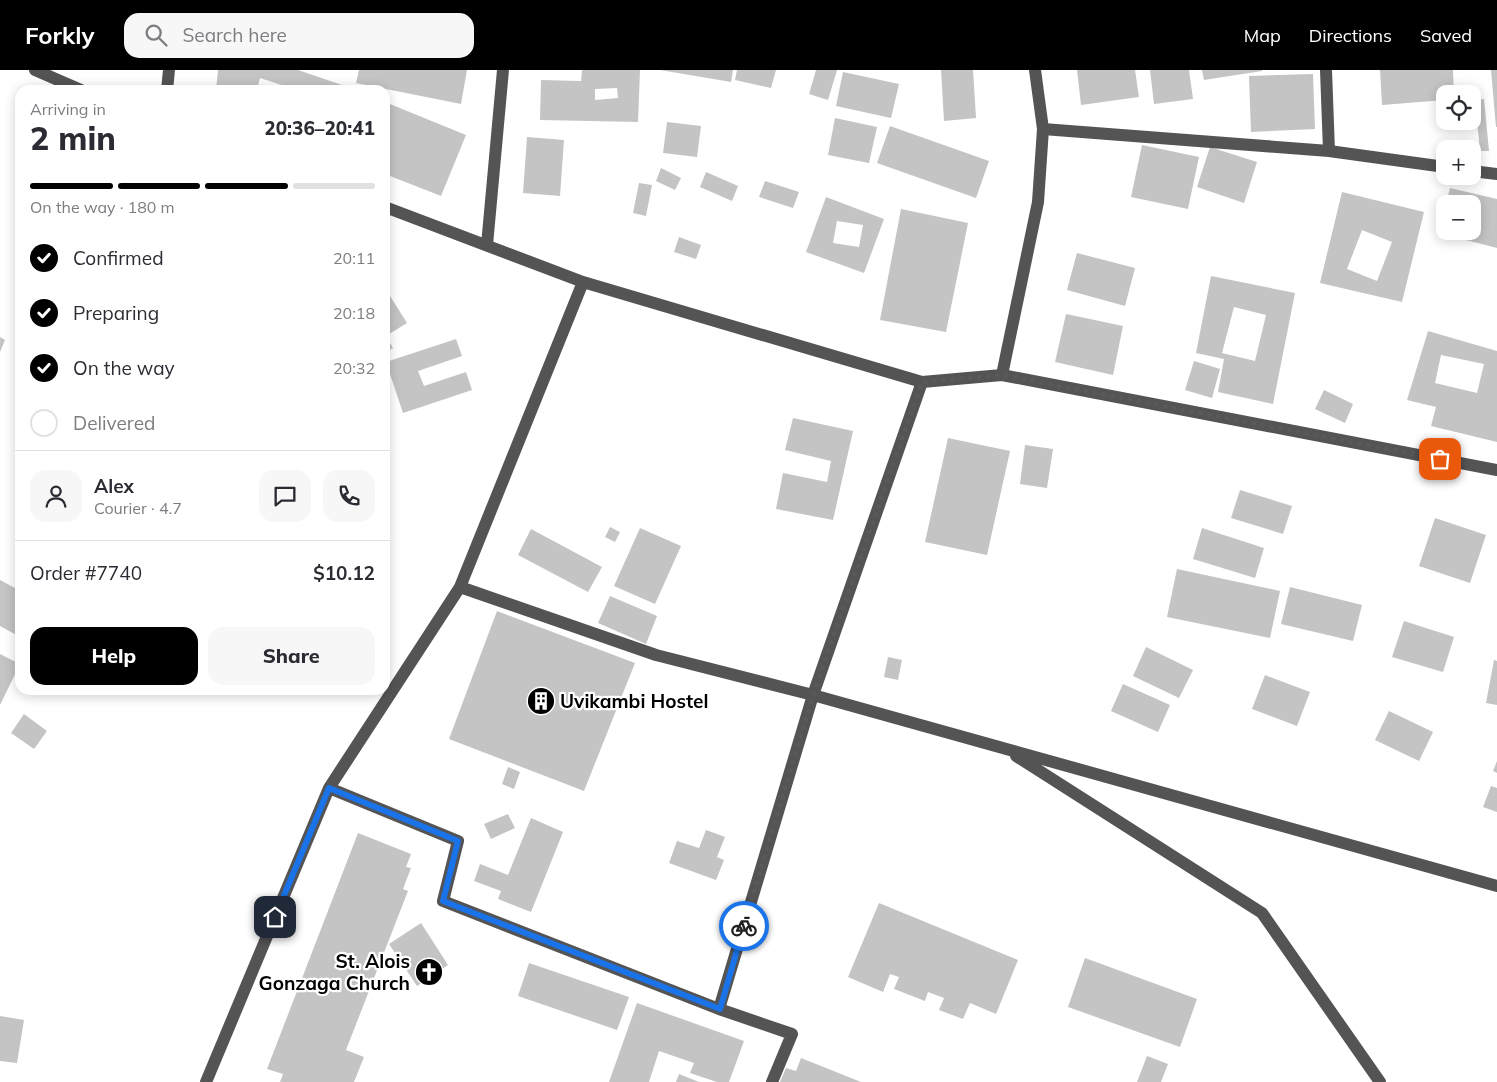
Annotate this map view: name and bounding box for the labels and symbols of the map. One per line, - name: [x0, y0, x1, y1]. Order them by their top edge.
- pin: [1419, 438, 1461, 480]
- building icon: Uvikambi Hostel: [526, 686, 556, 716]
- place label: Uvikambi Hostel: [560, 689, 708, 713]
- pin: [254, 896, 296, 938]
- courier: [719, 901, 769, 951]
- place label: St. Alois Gonzaga Church: [259, 949, 410, 995]
- church icon: St. Alois Gonzaga Church: [414, 957, 444, 987]

